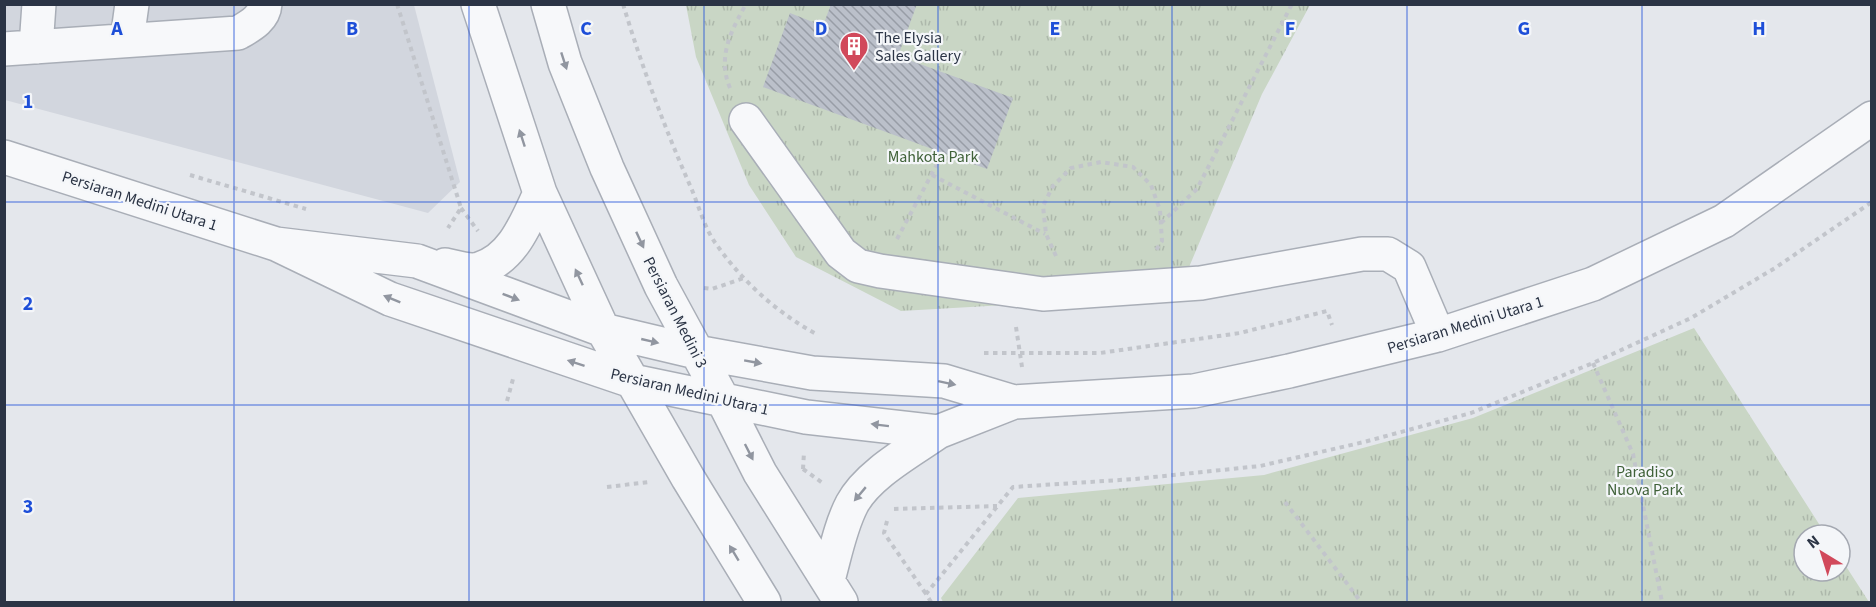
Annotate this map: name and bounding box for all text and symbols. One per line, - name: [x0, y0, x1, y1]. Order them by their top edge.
- text: A: [110, 15, 123, 43]
- text: B: [346, 15, 358, 43]
- text: C: [580, 15, 592, 43]
- text: D: [815, 15, 827, 43]
- text: E: [1050, 15, 1060, 43]
- text: F: [1285, 15, 1295, 43]
- text: G: [1518, 15, 1530, 43]
- text: H: [1752, 15, 1766, 43]
- place label: The Elysia Sales Gallery: [875, 27, 962, 67]
- building icon: The Elysia Sales Gallery: [838, 30, 870, 72]
- one-way arrow: [560, 52, 570, 70]
- text: 1: [23, 88, 33, 116]
- one-way arrow: [516, 129, 526, 147]
- park label: Mahkota Park: [888, 146, 978, 168]
- street label: Persiaran Medini Utara 1: [59, 165, 220, 236]
- one-way arrow: [635, 232, 644, 249]
- street label: Persiaran Medini 3: [638, 253, 713, 372]
- one-way arrow: [573, 268, 583, 286]
- text: 2: [23, 290, 33, 318]
- street label: Persiaran Medini Utara 1: [1385, 291, 1546, 359]
- one-way arrow: [502, 293, 520, 302]
- one-way arrow: [382, 294, 400, 304]
- one-way arrow: [640, 336, 659, 346]
- one-way arrow: [567, 357, 585, 367]
- one-way arrow: [744, 358, 763, 367]
- street label: Persiaran Medini Utara 1: [608, 363, 771, 421]
- one-way arrow: [938, 379, 957, 388]
- one-way arrow: [870, 421, 889, 430]
- one-way arrow: [744, 443, 754, 460]
- park label: Paradiso Nuova Park: [1607, 461, 1683, 501]
- one-way arrow: [854, 486, 867, 502]
- text: 3: [23, 493, 33, 521]
- north arrow: [1792, 523, 1852, 583]
- text: N: [1802, 530, 1824, 554]
- one-way arrow: [728, 545, 739, 561]

